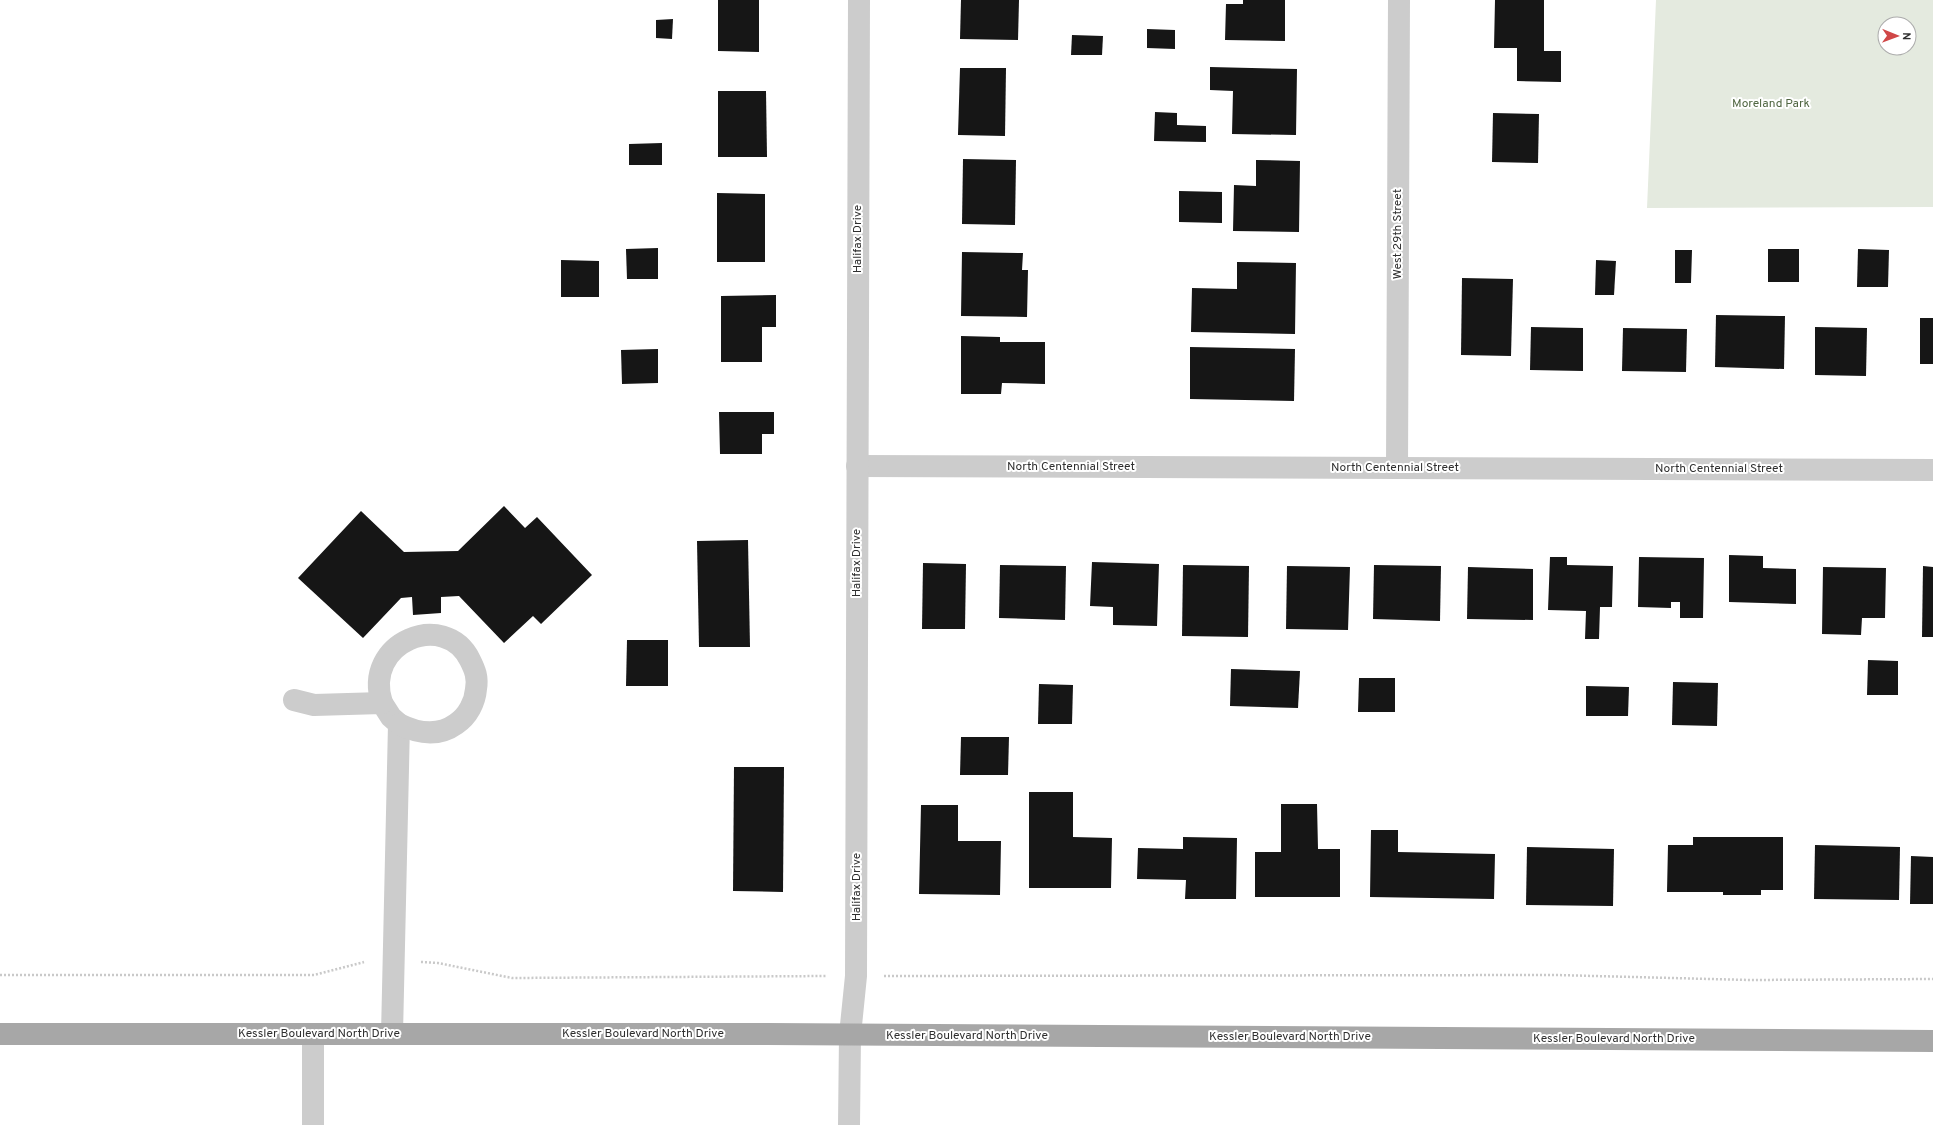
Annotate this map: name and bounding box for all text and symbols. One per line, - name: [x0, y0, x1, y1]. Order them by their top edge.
- north arrow: [1877, 16, 1917, 56]
- text: N: [1899, 32, 1913, 40]
- park label: Moreland Park: [1732, 96, 1810, 112]
- street label: West 29th Street: [1390, 189, 1406, 279]
- street label: Halifax Drive: [850, 205, 866, 273]
- street label: North Centennial Street: [1007, 459, 1135, 475]
- street label: North Centennial Street: [1331, 460, 1459, 476]
- street label: North Centennial Street: [1655, 461, 1783, 477]
- street label: Halifax Drive: [849, 529, 865, 597]
- street label: Halifax Drive: [849, 853, 865, 921]
- street label: Kessler Boulevard North Drive: [238, 1026, 400, 1042]
- street label: Kessler Boulevard North Drive: [562, 1026, 724, 1042]
- street label: Kessler Boulevard North Drive: [886, 1028, 1048, 1044]
- street label: Kessler Boulevard North Drive: [1209, 1029, 1371, 1045]
- street label: Kessler Boulevard North Drive: [1533, 1031, 1695, 1047]

